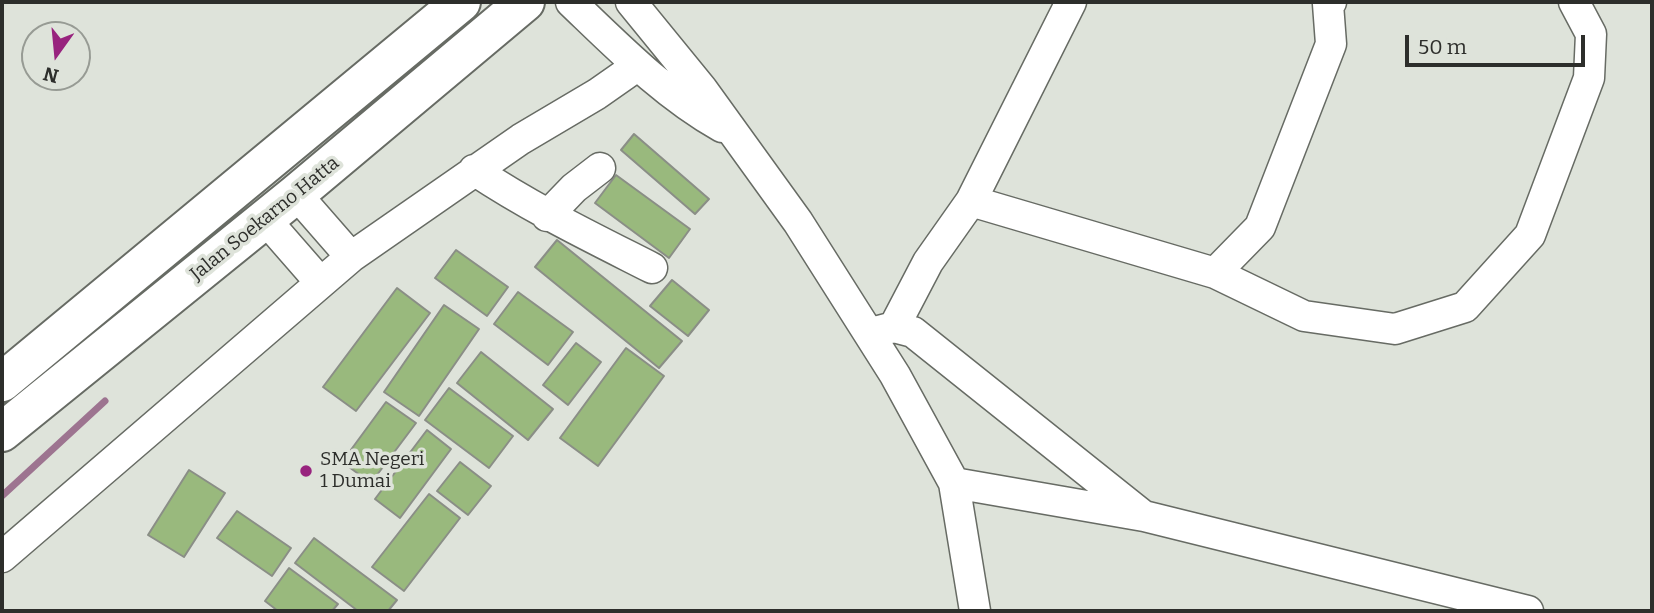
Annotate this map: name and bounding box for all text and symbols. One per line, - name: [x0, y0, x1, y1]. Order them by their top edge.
- north arrow: [21, 21, 91, 91]
- scale bar: [1409, 21, 1589, 65]
- text: 50 m: [1418, 34, 1467, 60]
- text: N: [41, 62, 61, 88]
- street label: Jalan Soekarno Hatta: [186, 152, 344, 286]
- place label: SMA Negeri 1 Dumai: [320, 449, 424, 493]
- marker: SMA Negeri 1 Dumai: [298, 463, 314, 479]

